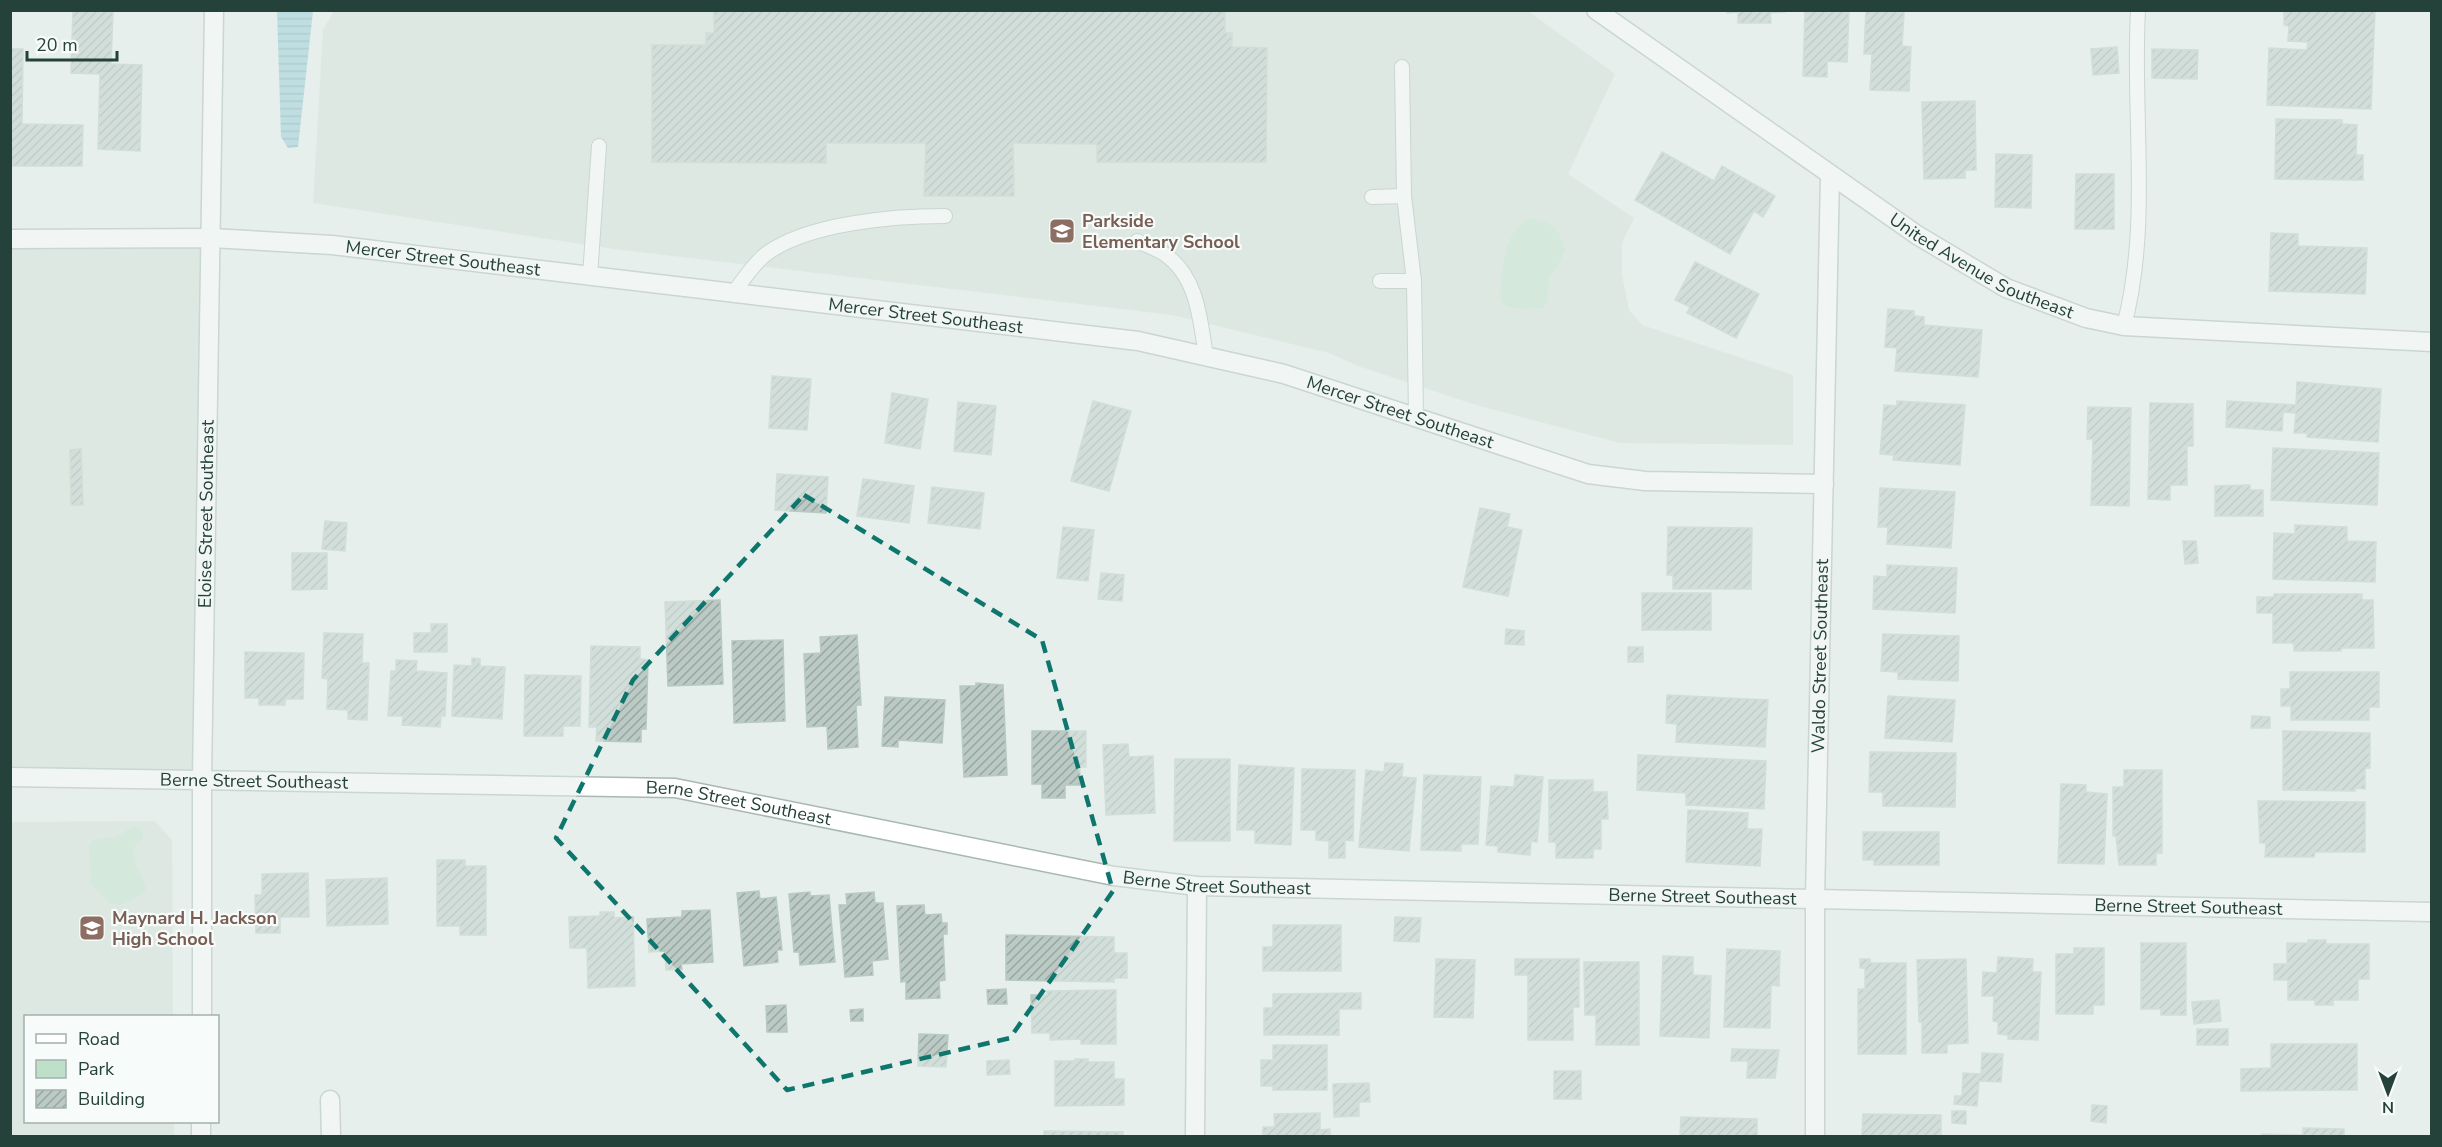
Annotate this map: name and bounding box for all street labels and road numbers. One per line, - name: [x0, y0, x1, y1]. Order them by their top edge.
- street label: United Avenue Southeast: [1885, 207, 2078, 325]
- street label: Mercer Street Southeast: [344, 235, 542, 282]
- street label: Mercer Street Southeast: [827, 292, 1025, 339]
- street label: Mercer Street Southeast: [1304, 370, 1498, 454]
- street label: Eloise Street Southeast: [193, 419, 220, 608]
- street label: Waldo Street Southeast: [1806, 558, 1834, 753]
- street label: Berne Street Southeast: [160, 767, 349, 795]
- street label: Berne Street Southeast: [646, 776, 834, 831]
- street label: Berne Street Southeast: [1122, 865, 1312, 900]
- street label: Berne Street Southeast: [1608, 883, 1798, 911]
- street label: Berne Street Southeast: [2094, 893, 2283, 921]

